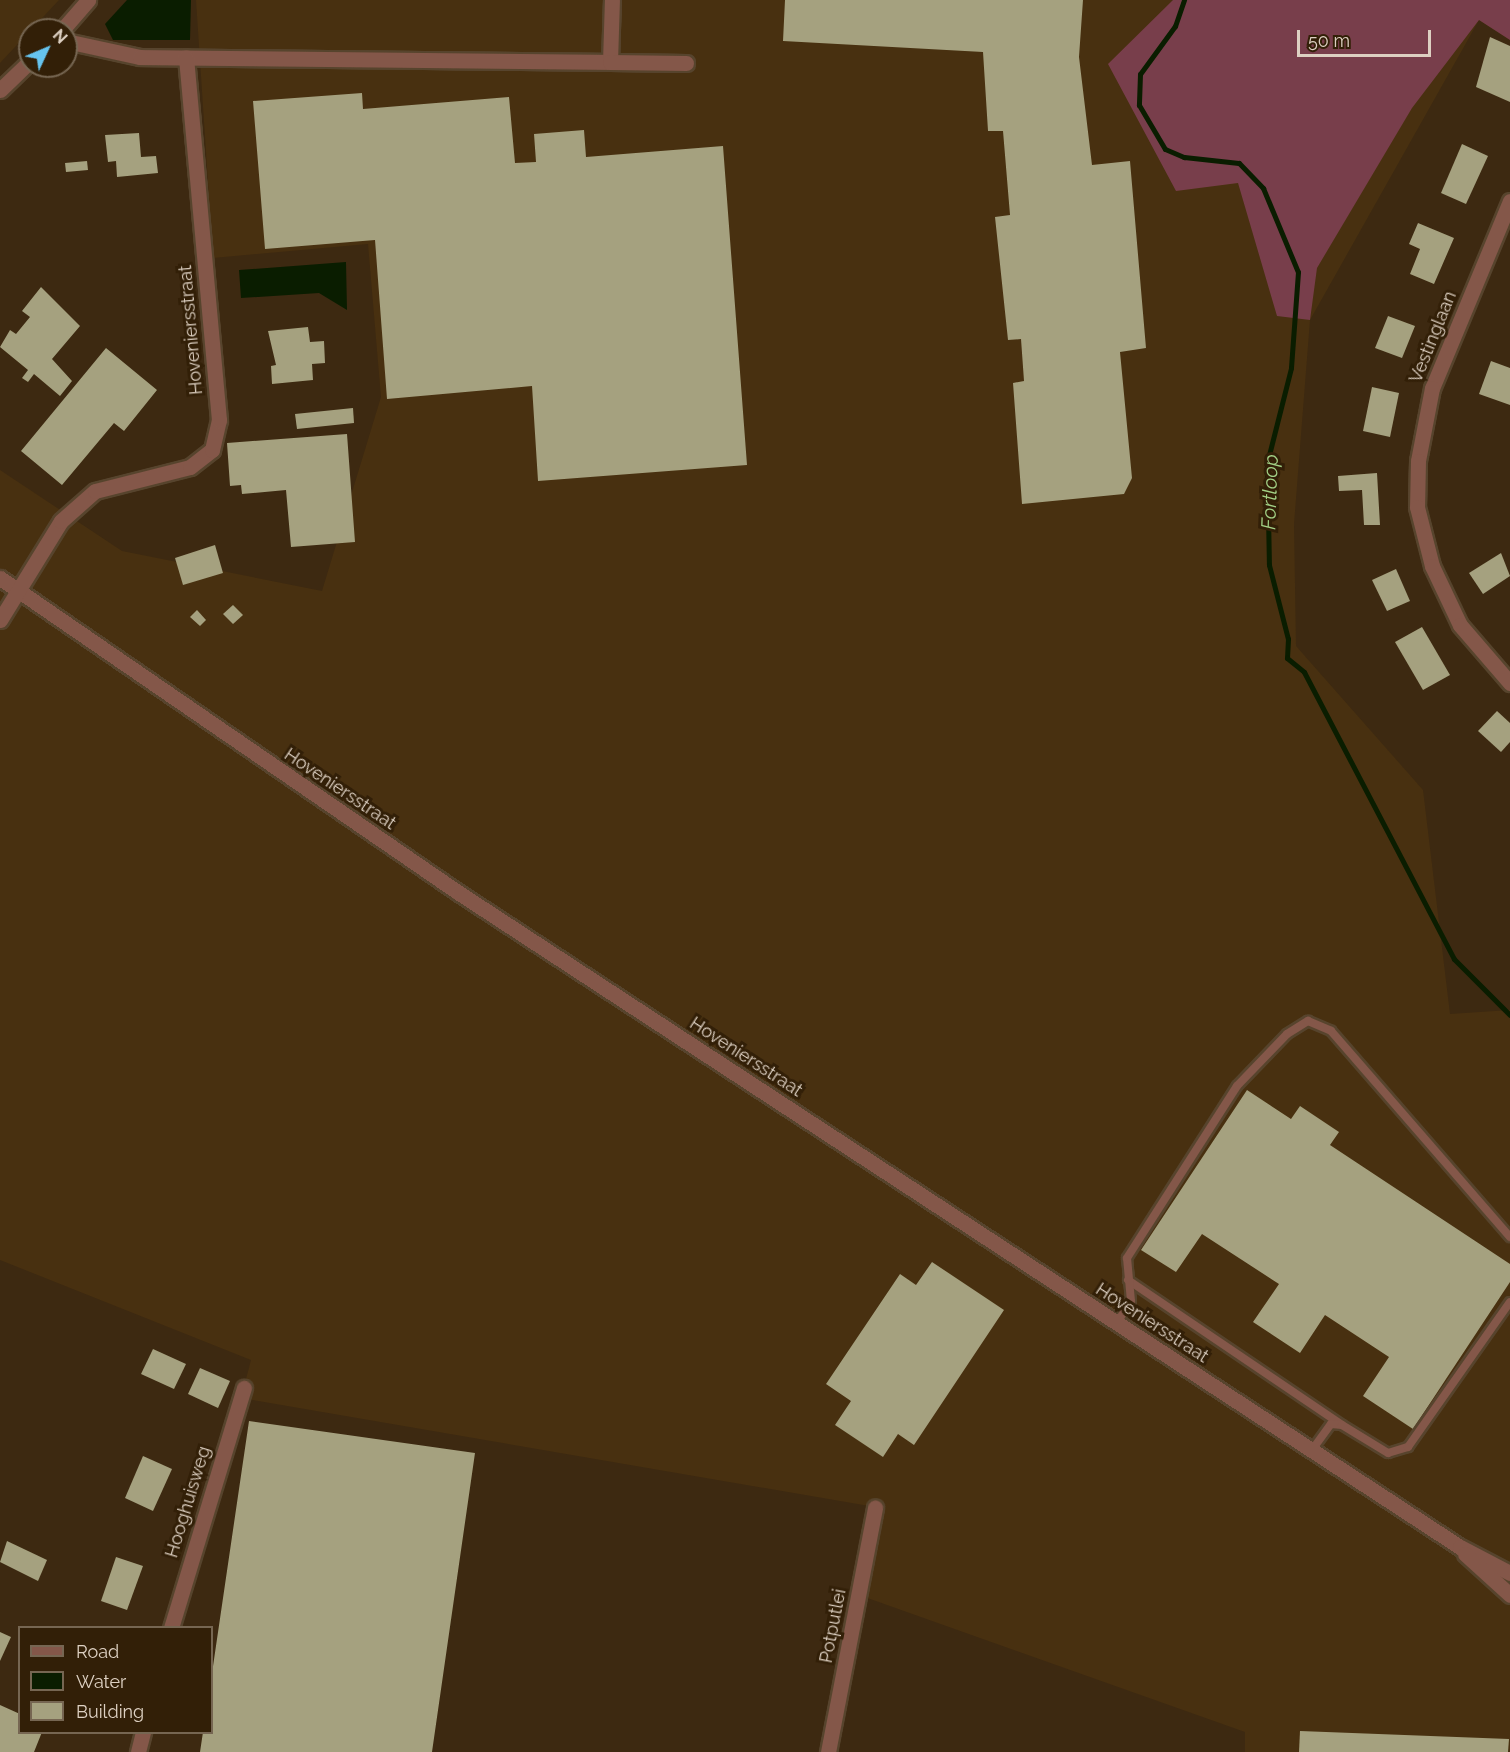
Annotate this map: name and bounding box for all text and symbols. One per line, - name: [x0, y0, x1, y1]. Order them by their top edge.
- north arrow: [18, 18, 78, 78]
- scale bar: [1300, 18, 1434, 56]
- text: N: [49, 26, 71, 48]
- text: 50 m: [1308, 30, 1350, 51]
- street label: Hoveniersstraat: [175, 264, 207, 396]
- street label: Vestinglaan: [1405, 288, 1461, 386]
- water label: Fortloop: [1257, 454, 1283, 530]
- street label: Hoveniersstraat: [280, 744, 400, 834]
- street label: Hoveniersstraat: [686, 1013, 806, 1101]
- street label: Hoveniersstraat: [1092, 1279, 1212, 1367]
- street label: Hooghuisweg: [161, 1444, 215, 1560]
- street label: Potputlei: [815, 1587, 851, 1665]
- legend: [18, 1626, 213, 1734]
- text: Road: [76, 1641, 119, 1662]
- text: Water: [76, 1671, 126, 1692]
- text: Building: [76, 1701, 144, 1722]

